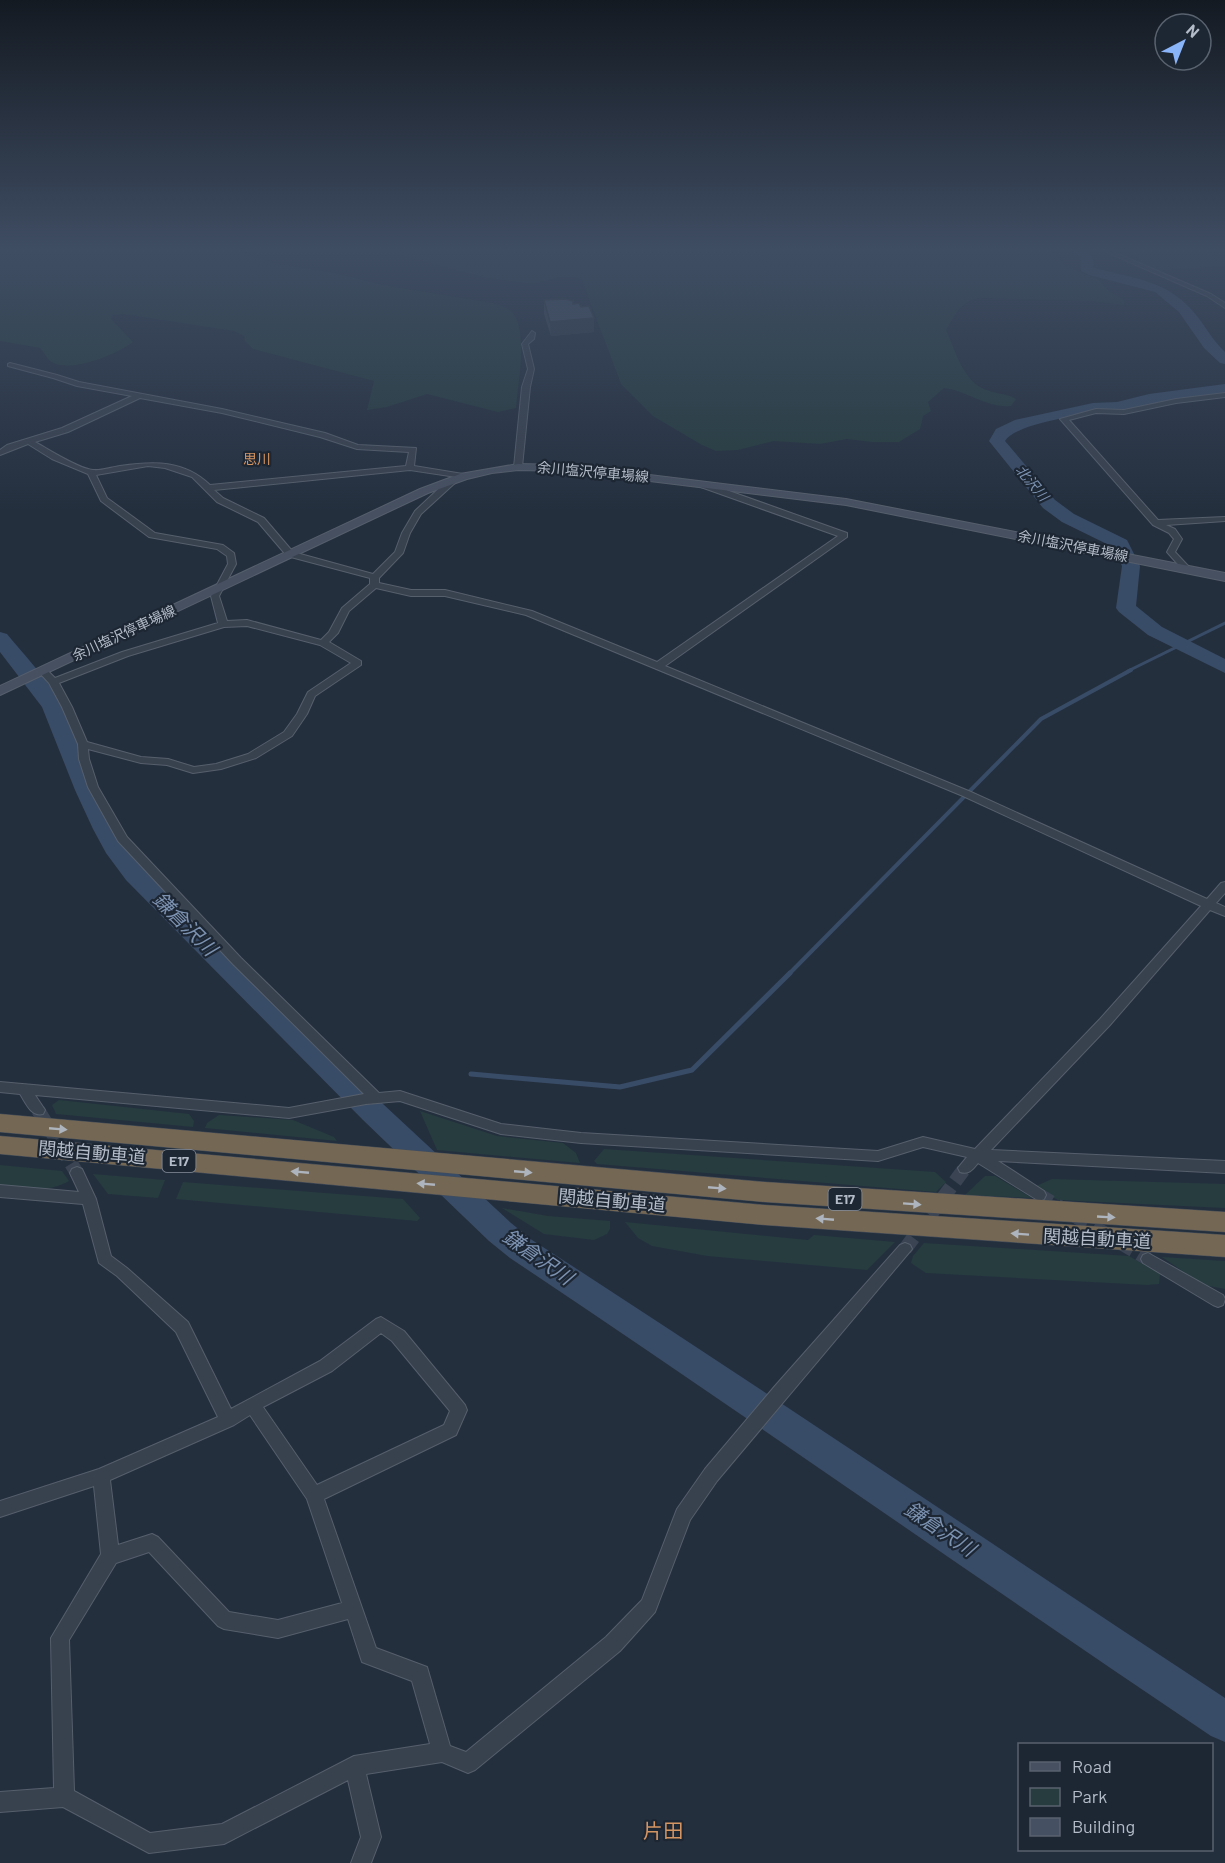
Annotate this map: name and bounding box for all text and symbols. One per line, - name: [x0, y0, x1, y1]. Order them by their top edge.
- north arrow: [1153, 12, 1213, 72]
- text: N: [1183, 20, 1204, 41]
- district label: 思川: [243, 450, 271, 467]
- street label: 余川塩沢停車場線: [537, 458, 650, 485]
- water label: 北沢川: [1012, 461, 1054, 506]
- street label: 余川塩沢停車場線: [1017, 526, 1130, 565]
- street label: 余川塩沢停車場線: [69, 601, 178, 664]
- water label: 鎌倉沢川: [149, 887, 224, 961]
- one-way arrow: [49, 1124, 68, 1134]
- street label: 関越自動車道: [37, 1136, 147, 1168]
- road number: E17: [162, 1150, 195, 1172]
- one-way arrow: [514, 1167, 533, 1177]
- one-way arrow: [291, 1168, 310, 1177]
- one-way arrow: [417, 1179, 436, 1189]
- street label: 関越自動車道: [557, 1184, 667, 1216]
- one-way arrow: [708, 1184, 727, 1193]
- road number: E17: [828, 1188, 862, 1210]
- one-way arrow: [902, 1199, 921, 1209]
- one-way arrow: [1097, 1212, 1116, 1221]
- one-way arrow: [816, 1214, 835, 1224]
- water label: 鎌倉沢川: [499, 1223, 580, 1290]
- street label: 関越自動車道: [1043, 1224, 1152, 1252]
- one-way arrow: [1010, 1229, 1029, 1239]
- water label: 鎌倉沢川: [901, 1496, 982, 1562]
- legend: [1018, 1743, 1213, 1851]
- text: Road: [1072, 1755, 1112, 1777]
- text: Park: [1072, 1785, 1107, 1807]
- text: Building: [1072, 1815, 1135, 1837]
- district label: 片田: [643, 1818, 683, 1842]

